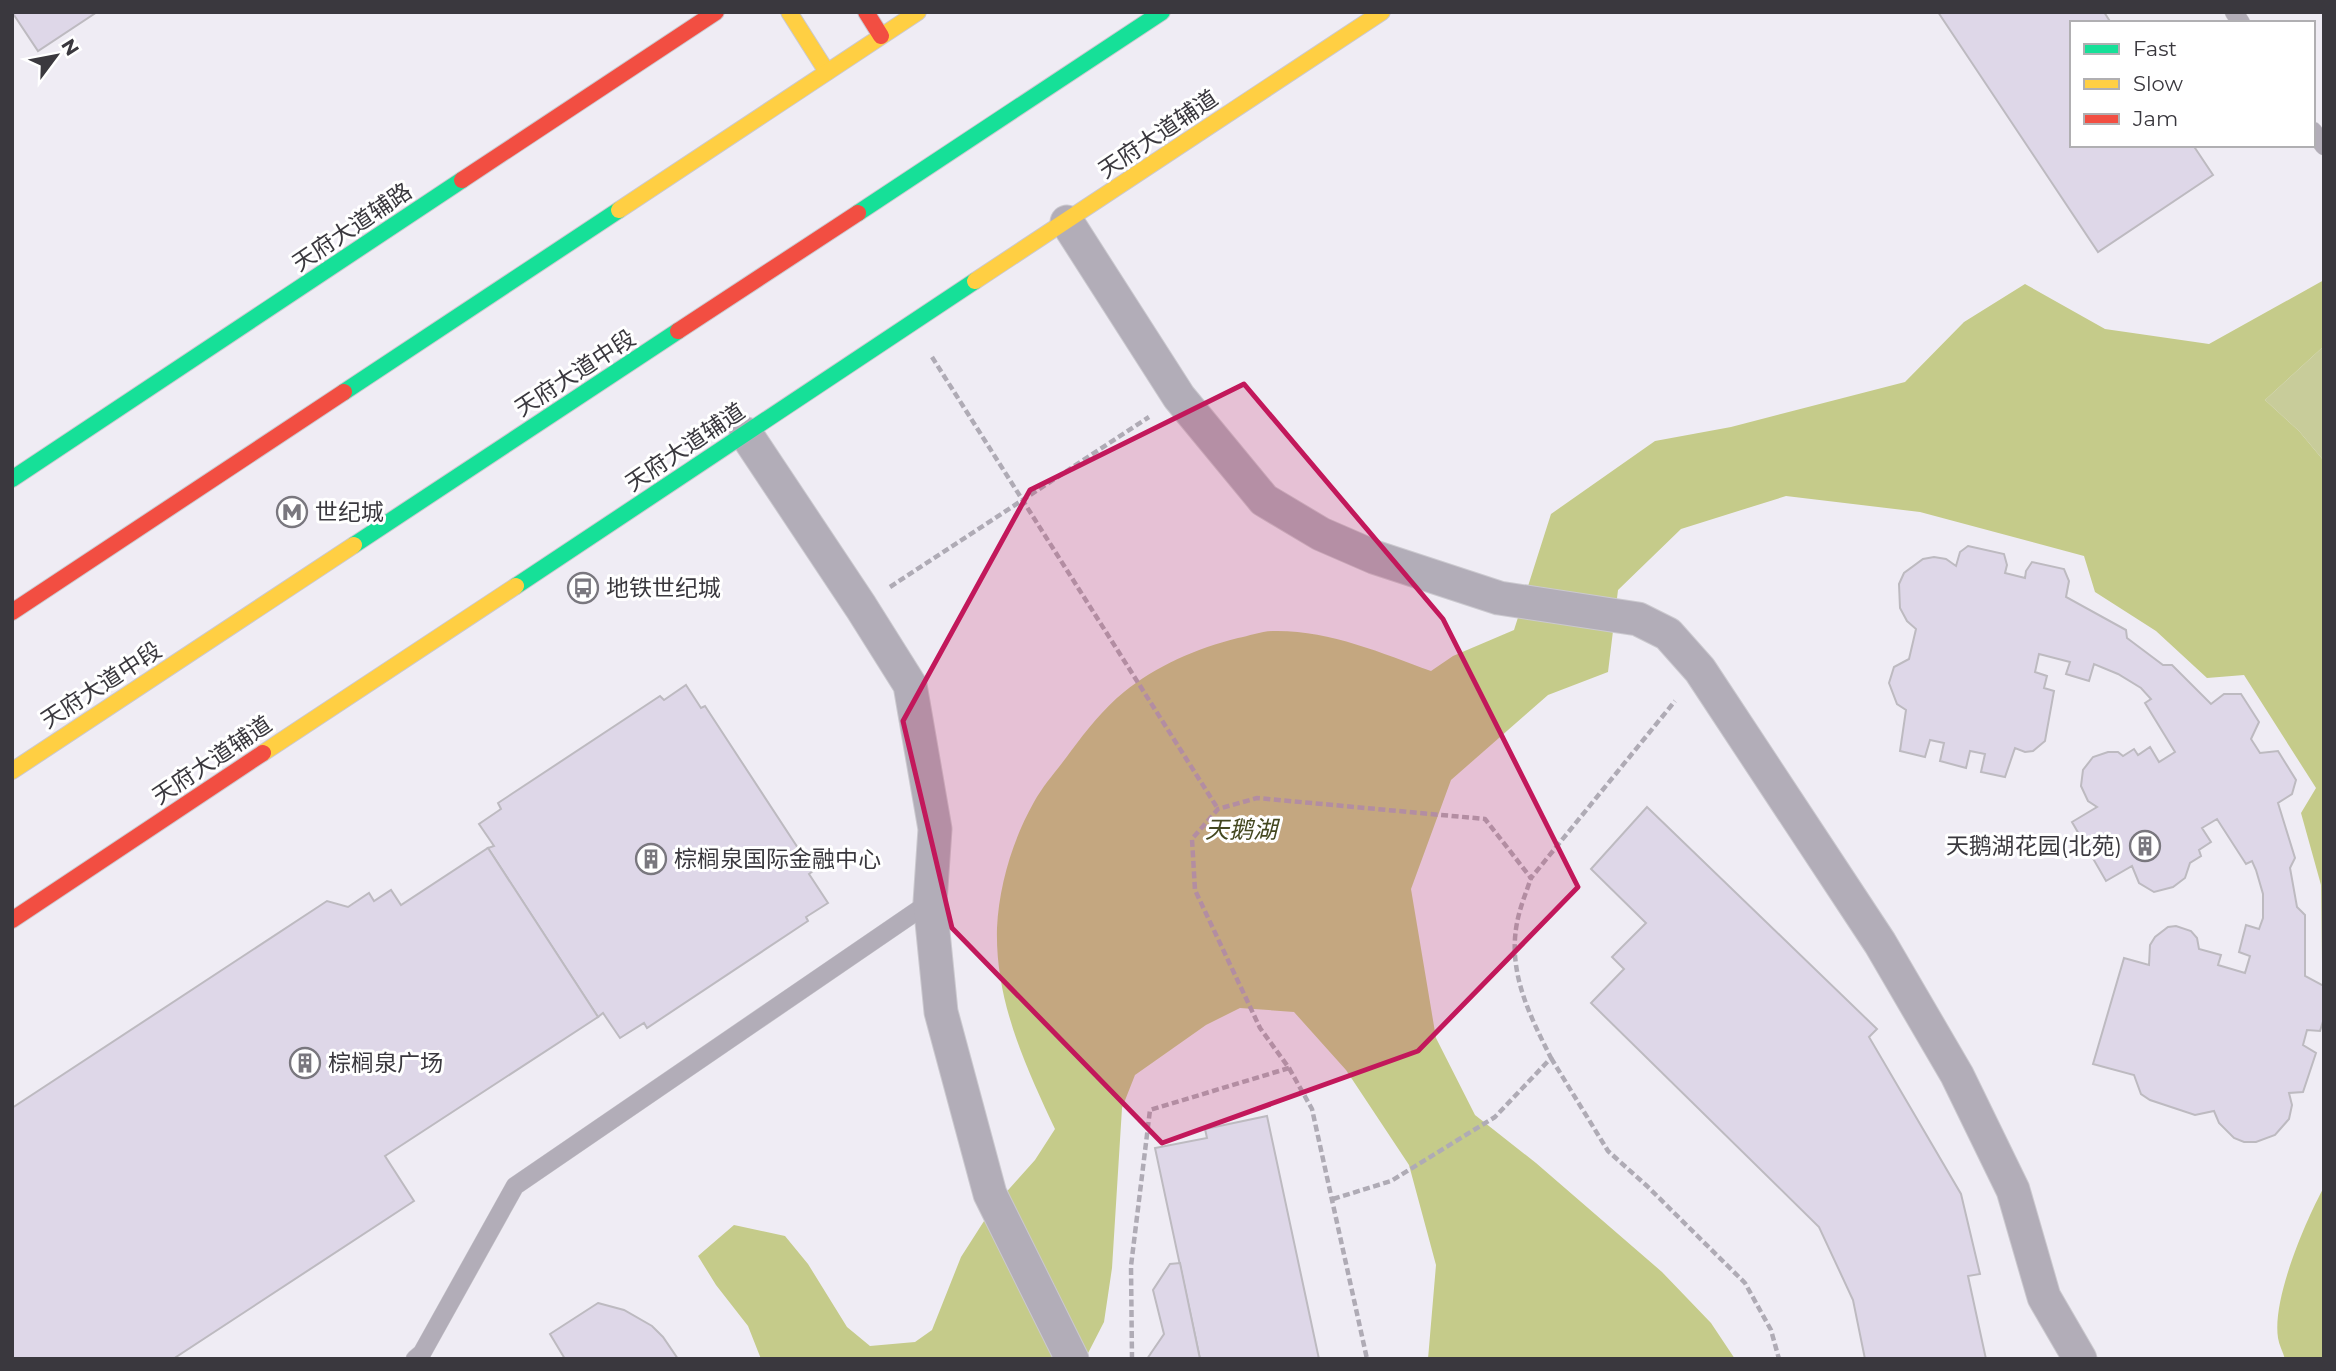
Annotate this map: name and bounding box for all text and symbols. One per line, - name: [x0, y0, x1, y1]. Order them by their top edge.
- north arrow: [21, 21, 91, 91]
- legend: [2070, 21, 2315, 147]
- text: N: [56, 35, 84, 60]
- text: Fast: [2133, 36, 2177, 61]
- text: Slow: [2133, 71, 2183, 96]
- street label: 天府大道辅道: [1093, 84, 1223, 184]
- text: Jam: [2132, 106, 2178, 131]
- street label: 天府大道辅路: [287, 177, 417, 277]
- street label: 天府大道中段: [510, 324, 640, 422]
- street label: 天府大道辅道: [620, 397, 750, 497]
- metro station icon: 世纪城: [275, 495, 309, 529]
- place label: 世纪城: [315, 498, 384, 526]
- bus stop icon: 地铁世纪城: [566, 571, 600, 605]
- place label: 地铁世纪城: [606, 574, 721, 602]
- street label: 天府大道中段: [36, 636, 166, 734]
- street label: 天府大道辅道: [147, 710, 277, 810]
- water label: 天鹅湖: [1205, 815, 1281, 844]
- building icon: 天鹅湖花园(北苑): [2128, 829, 2162, 863]
- place label: 天鹅湖花园(北苑): [1946, 832, 2122, 860]
- building icon: 棕榈泉国际金融中心: [634, 842, 668, 876]
- place label: 棕榈泉国际金融中心: [674, 845, 881, 873]
- building icon: 棕榈泉广场: [288, 1046, 322, 1080]
- place label: 棕榈泉广场: [328, 1049, 443, 1077]

